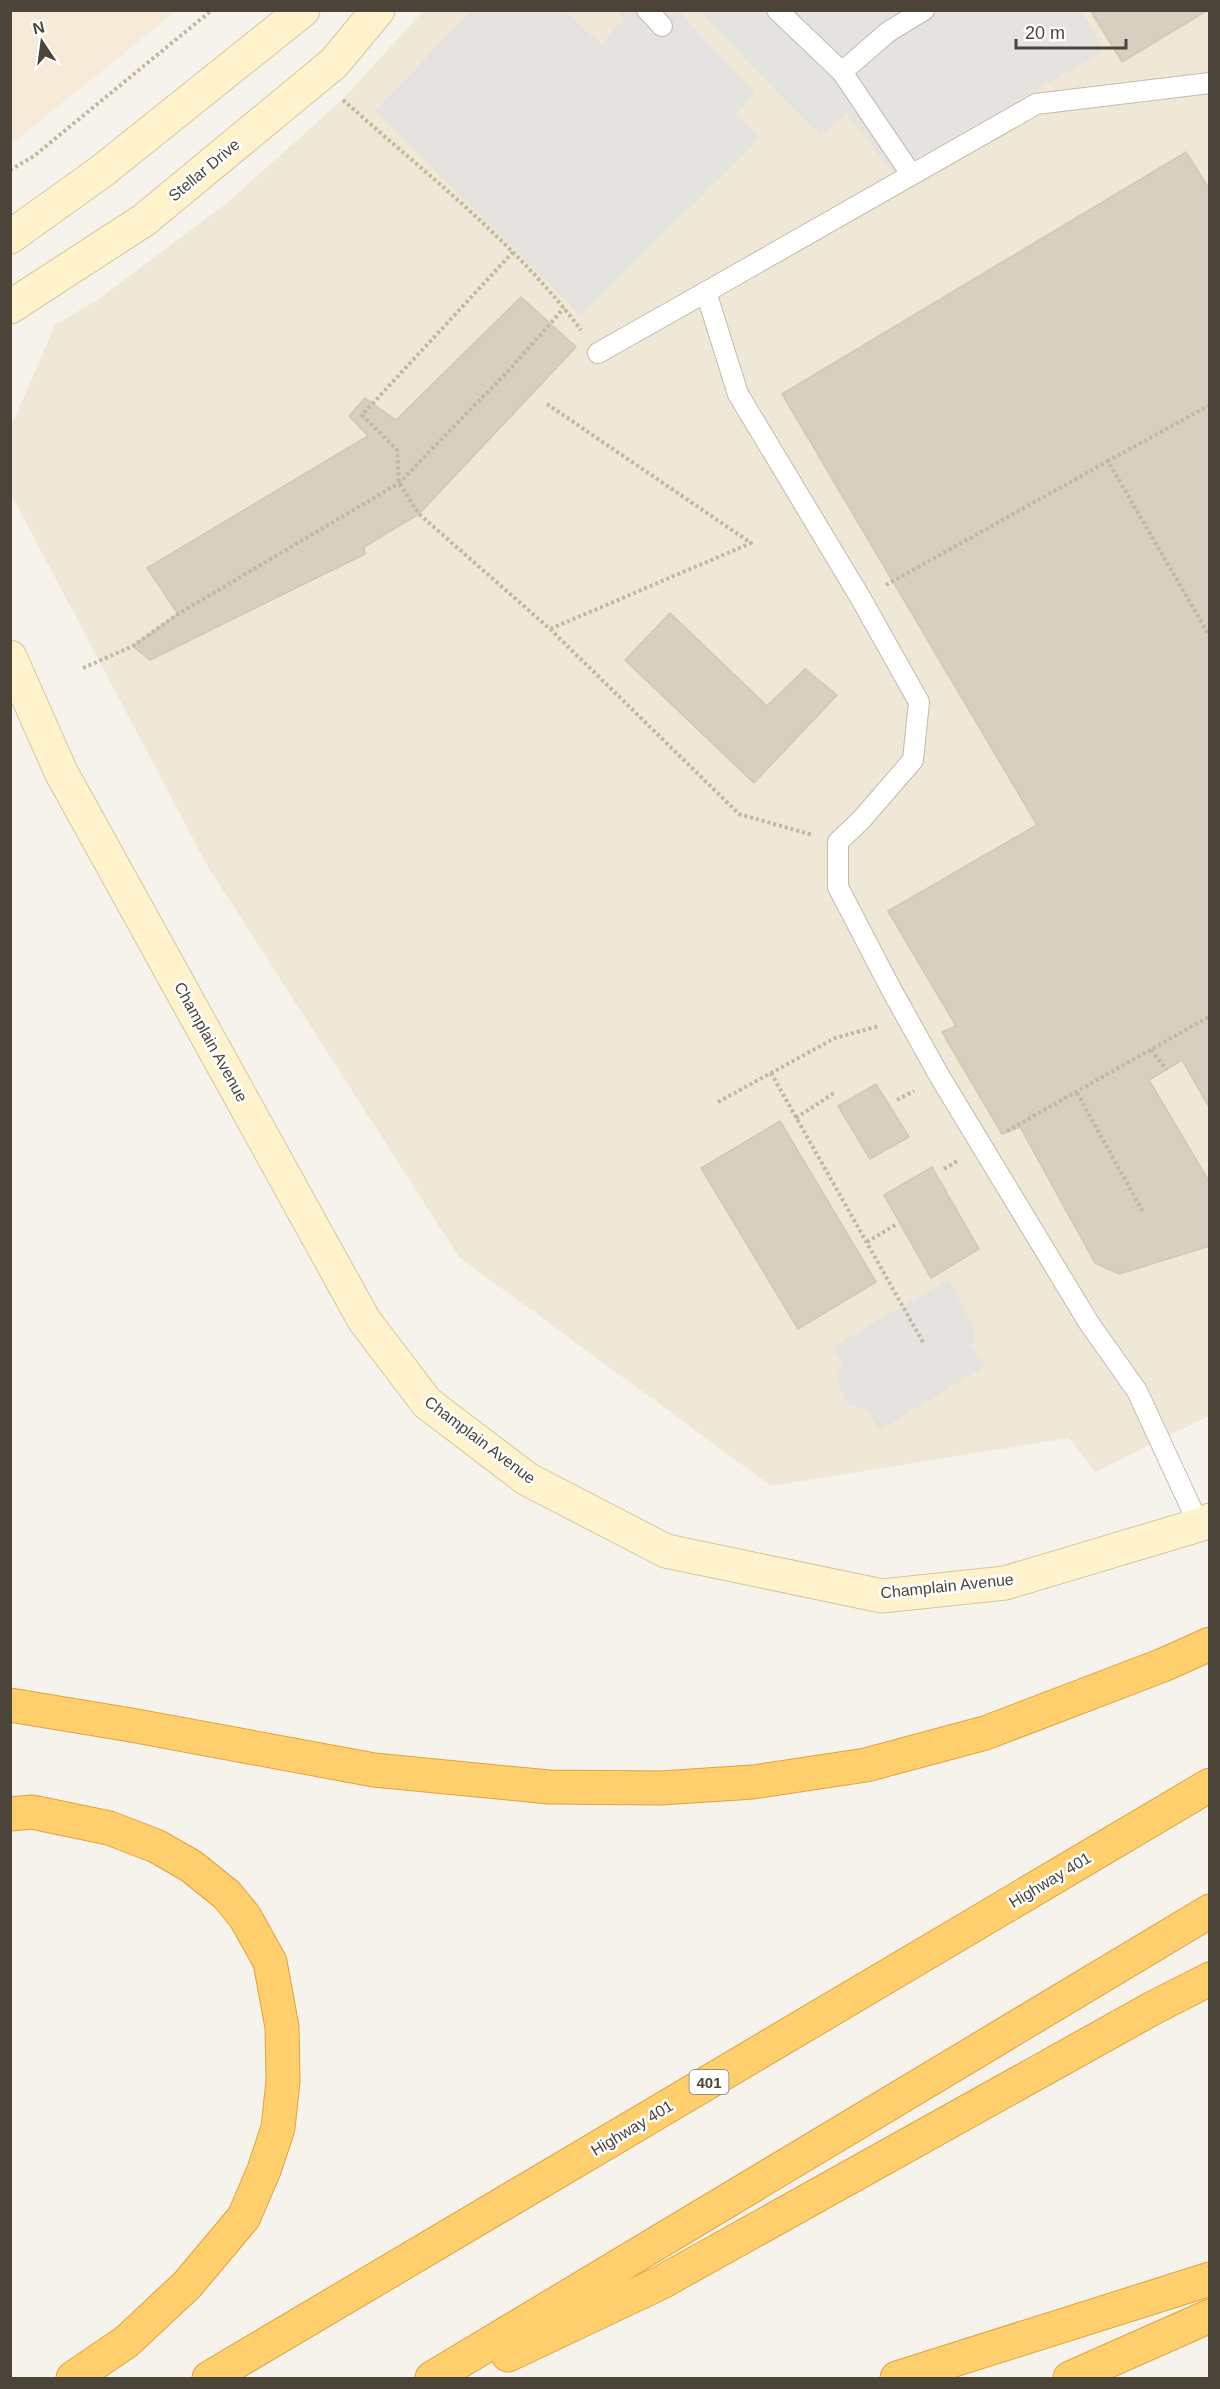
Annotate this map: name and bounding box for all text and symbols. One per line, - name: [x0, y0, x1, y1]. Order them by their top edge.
- north arrow: [12, 12, 72, 72]
- scale bar: [1016, 12, 1126, 50]
- text: N: [31, 18, 46, 37]
- text: 20 m: [1025, 23, 1065, 43]
- street label: Stellar Drive: [165, 135, 243, 205]
- street label: Champlain Avenue: [171, 979, 251, 1105]
- street label: Champlain Avenue: [421, 1393, 539, 1487]
- street label: Champlain Avenue: [879, 1571, 1015, 1601]
- street label: Highway 401: [1006, 1849, 1094, 1911]
- road number: 401: [690, 2070, 728, 2094]
- street label: Highway 401: [588, 2097, 676, 2159]

